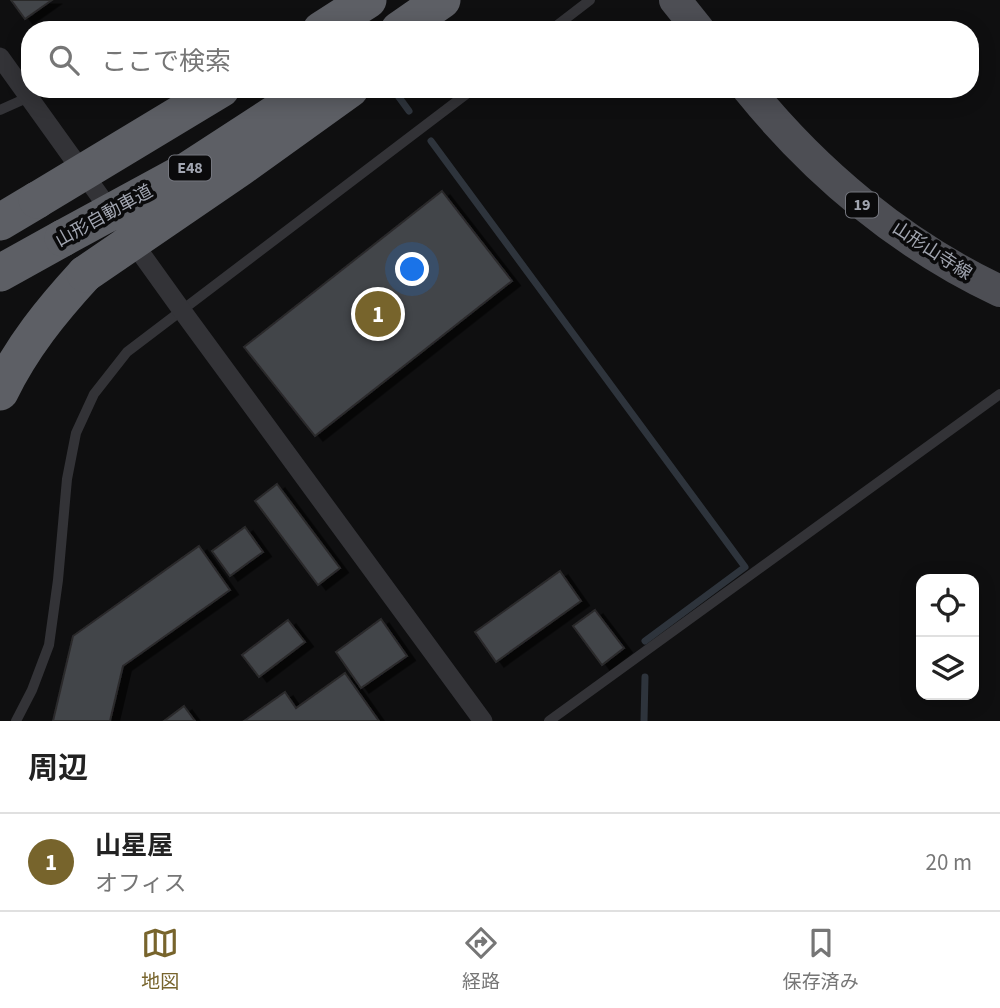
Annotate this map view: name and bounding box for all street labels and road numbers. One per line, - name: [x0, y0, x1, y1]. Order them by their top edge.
- road number: E48: [169, 156, 211, 180]
- street label: 山形自動車道: [51, 179, 157, 253]
- road number: 19: [846, 192, 878, 218]
- street label: 山形山寺線: [887, 216, 977, 286]

